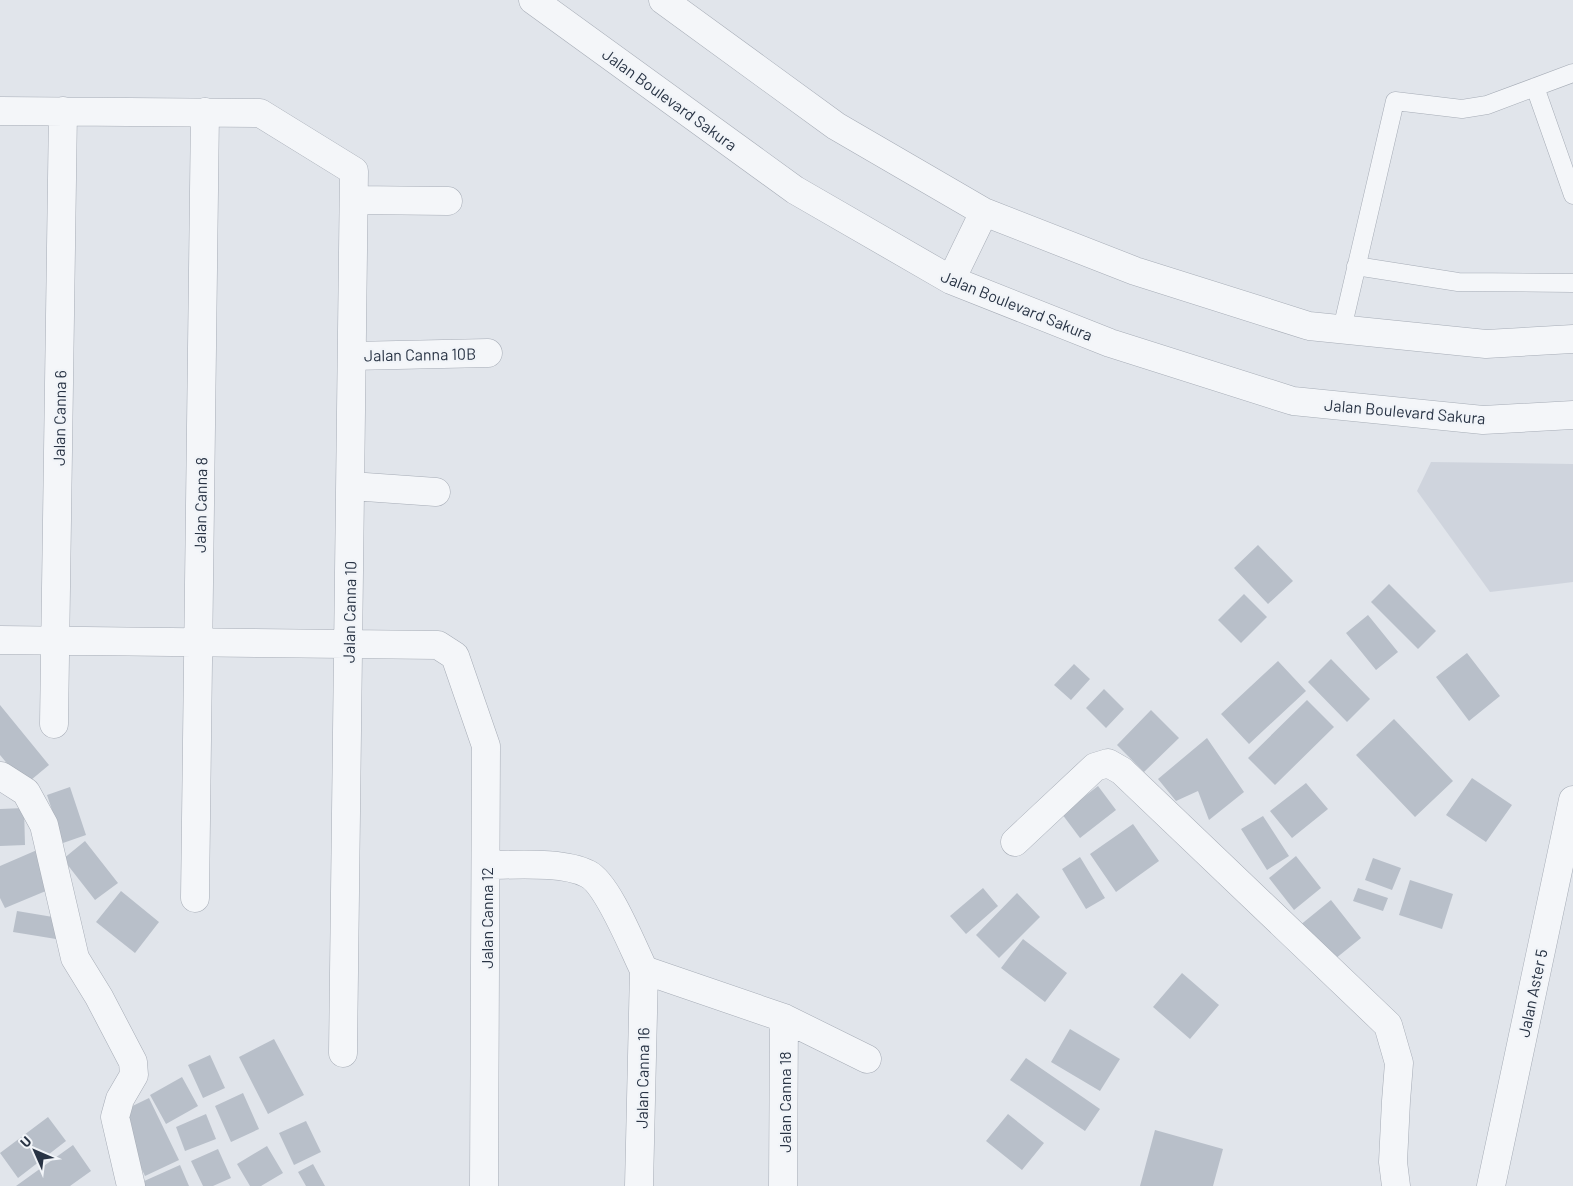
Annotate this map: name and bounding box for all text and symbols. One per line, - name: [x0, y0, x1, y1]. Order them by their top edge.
- street label: Jalan Boulevard Sakura: [599, 44, 741, 154]
- street label: Jalan Boulevard Sakura: [938, 266, 1096, 344]
- street label: Jalan Canna 10B: [364, 344, 476, 364]
- street label: Jalan Canna 6: [49, 370, 69, 466]
- street label: Jalan Boulevard Sakura: [1324, 394, 1486, 428]
- street label: Jalan Canna 8: [190, 457, 210, 553]
- street label: Jalan Canna 10: [339, 561, 359, 663]
- street label: Jalan Canna 12: [477, 867, 496, 969]
- street label: Jalan Aster 5: [1513, 947, 1551, 1039]
- street label: Jalan Canna 16: [632, 1027, 652, 1129]
- street label: Jalan Canna 18: [775, 1051, 794, 1153]
- north arrow: [10, 1126, 60, 1176]
- text: U: [16, 1132, 35, 1151]

